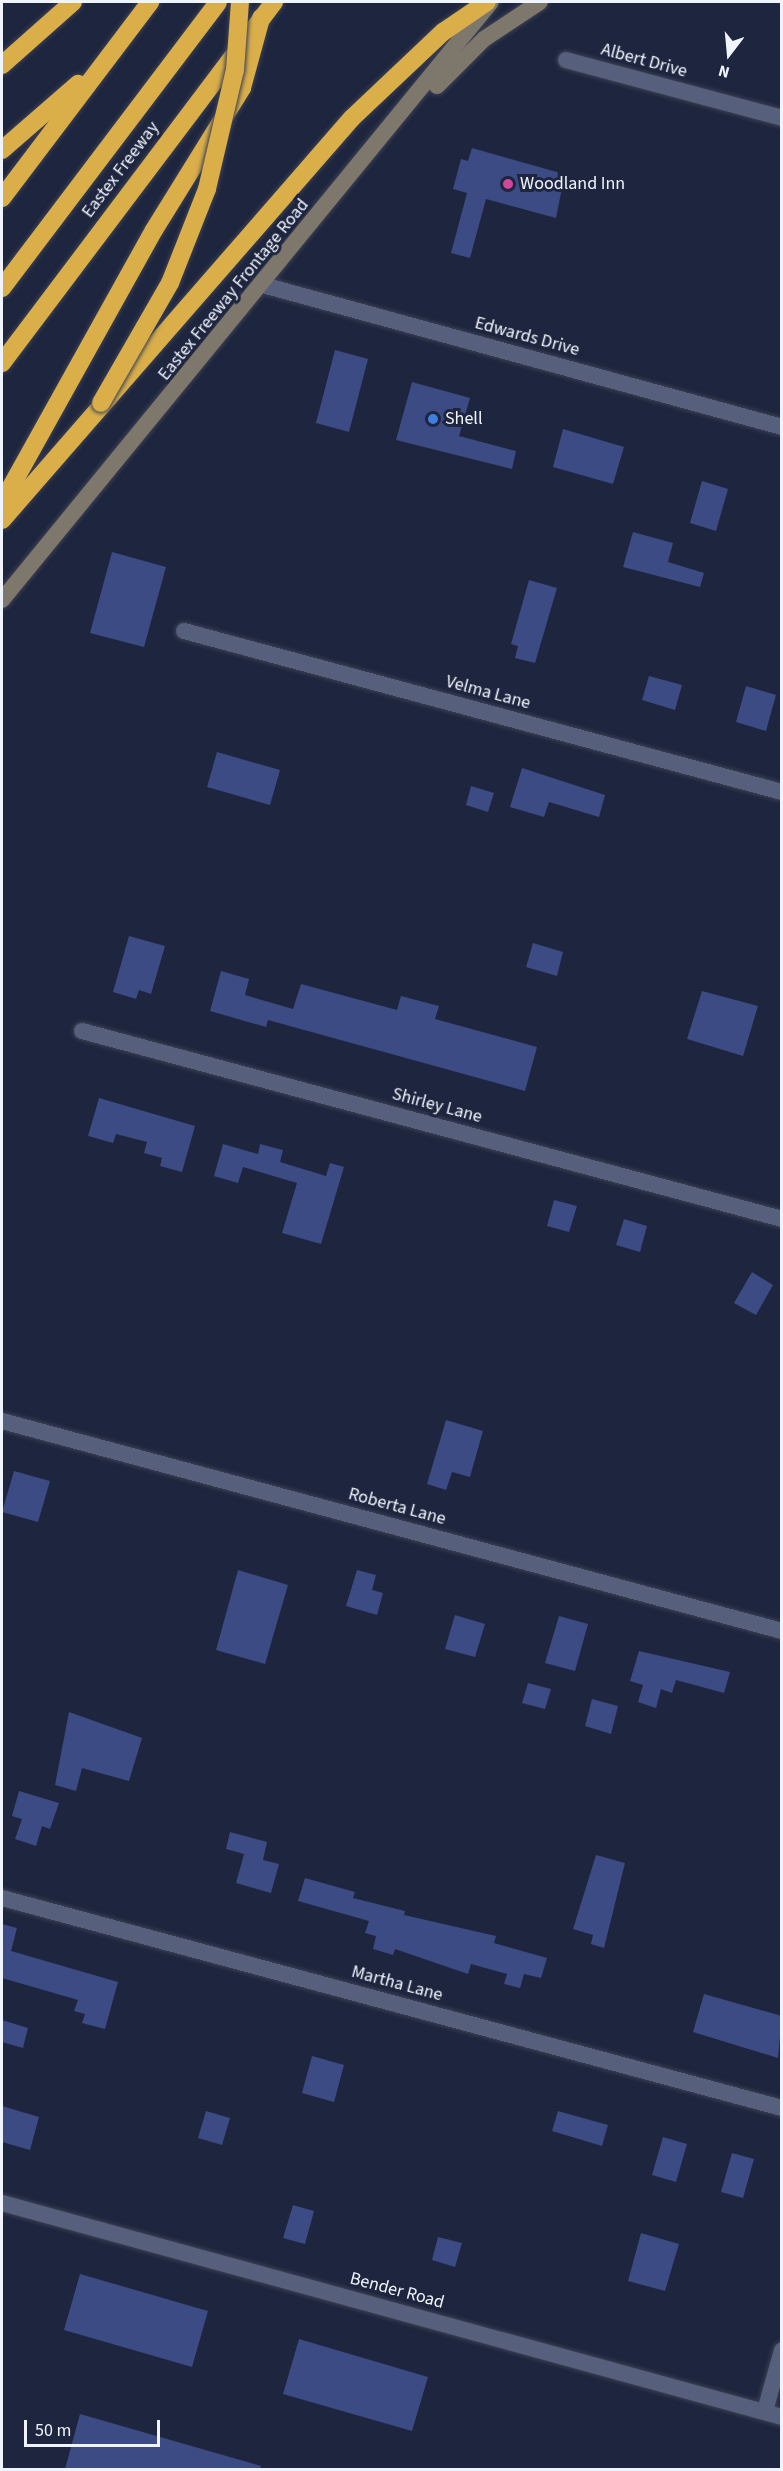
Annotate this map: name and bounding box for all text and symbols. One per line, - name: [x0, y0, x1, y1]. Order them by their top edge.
- north arrow: [699, 24, 759, 84]
- street label: Albert Drive: [599, 39, 689, 83]
- text: N: [716, 59, 732, 83]
- street label: Eastex Freeway: [78, 118, 164, 222]
- place label: Woodland Inn: [520, 173, 625, 195]
- marker: Woodland Inn: [501, 177, 515, 191]
- street label: Eastex Freeway Frontage Road: [154, 195, 314, 385]
- street label: Edwards Drive: [472, 313, 582, 361]
- place label: Shell: [445, 408, 483, 430]
- marker: Shell: [426, 412, 440, 426]
- street label: Velma Lane: [443, 671, 533, 715]
- street label: Shirley Lane: [390, 1084, 484, 1128]
- street label: Roberta Lane: [346, 1484, 448, 1530]
- street label: Martha Lane: [349, 1961, 445, 2007]
- street label: Bender Road: [347, 2268, 447, 2314]
- scale bar: [27, 2408, 164, 2446]
- text: 50 m: [35, 2418, 71, 2443]

